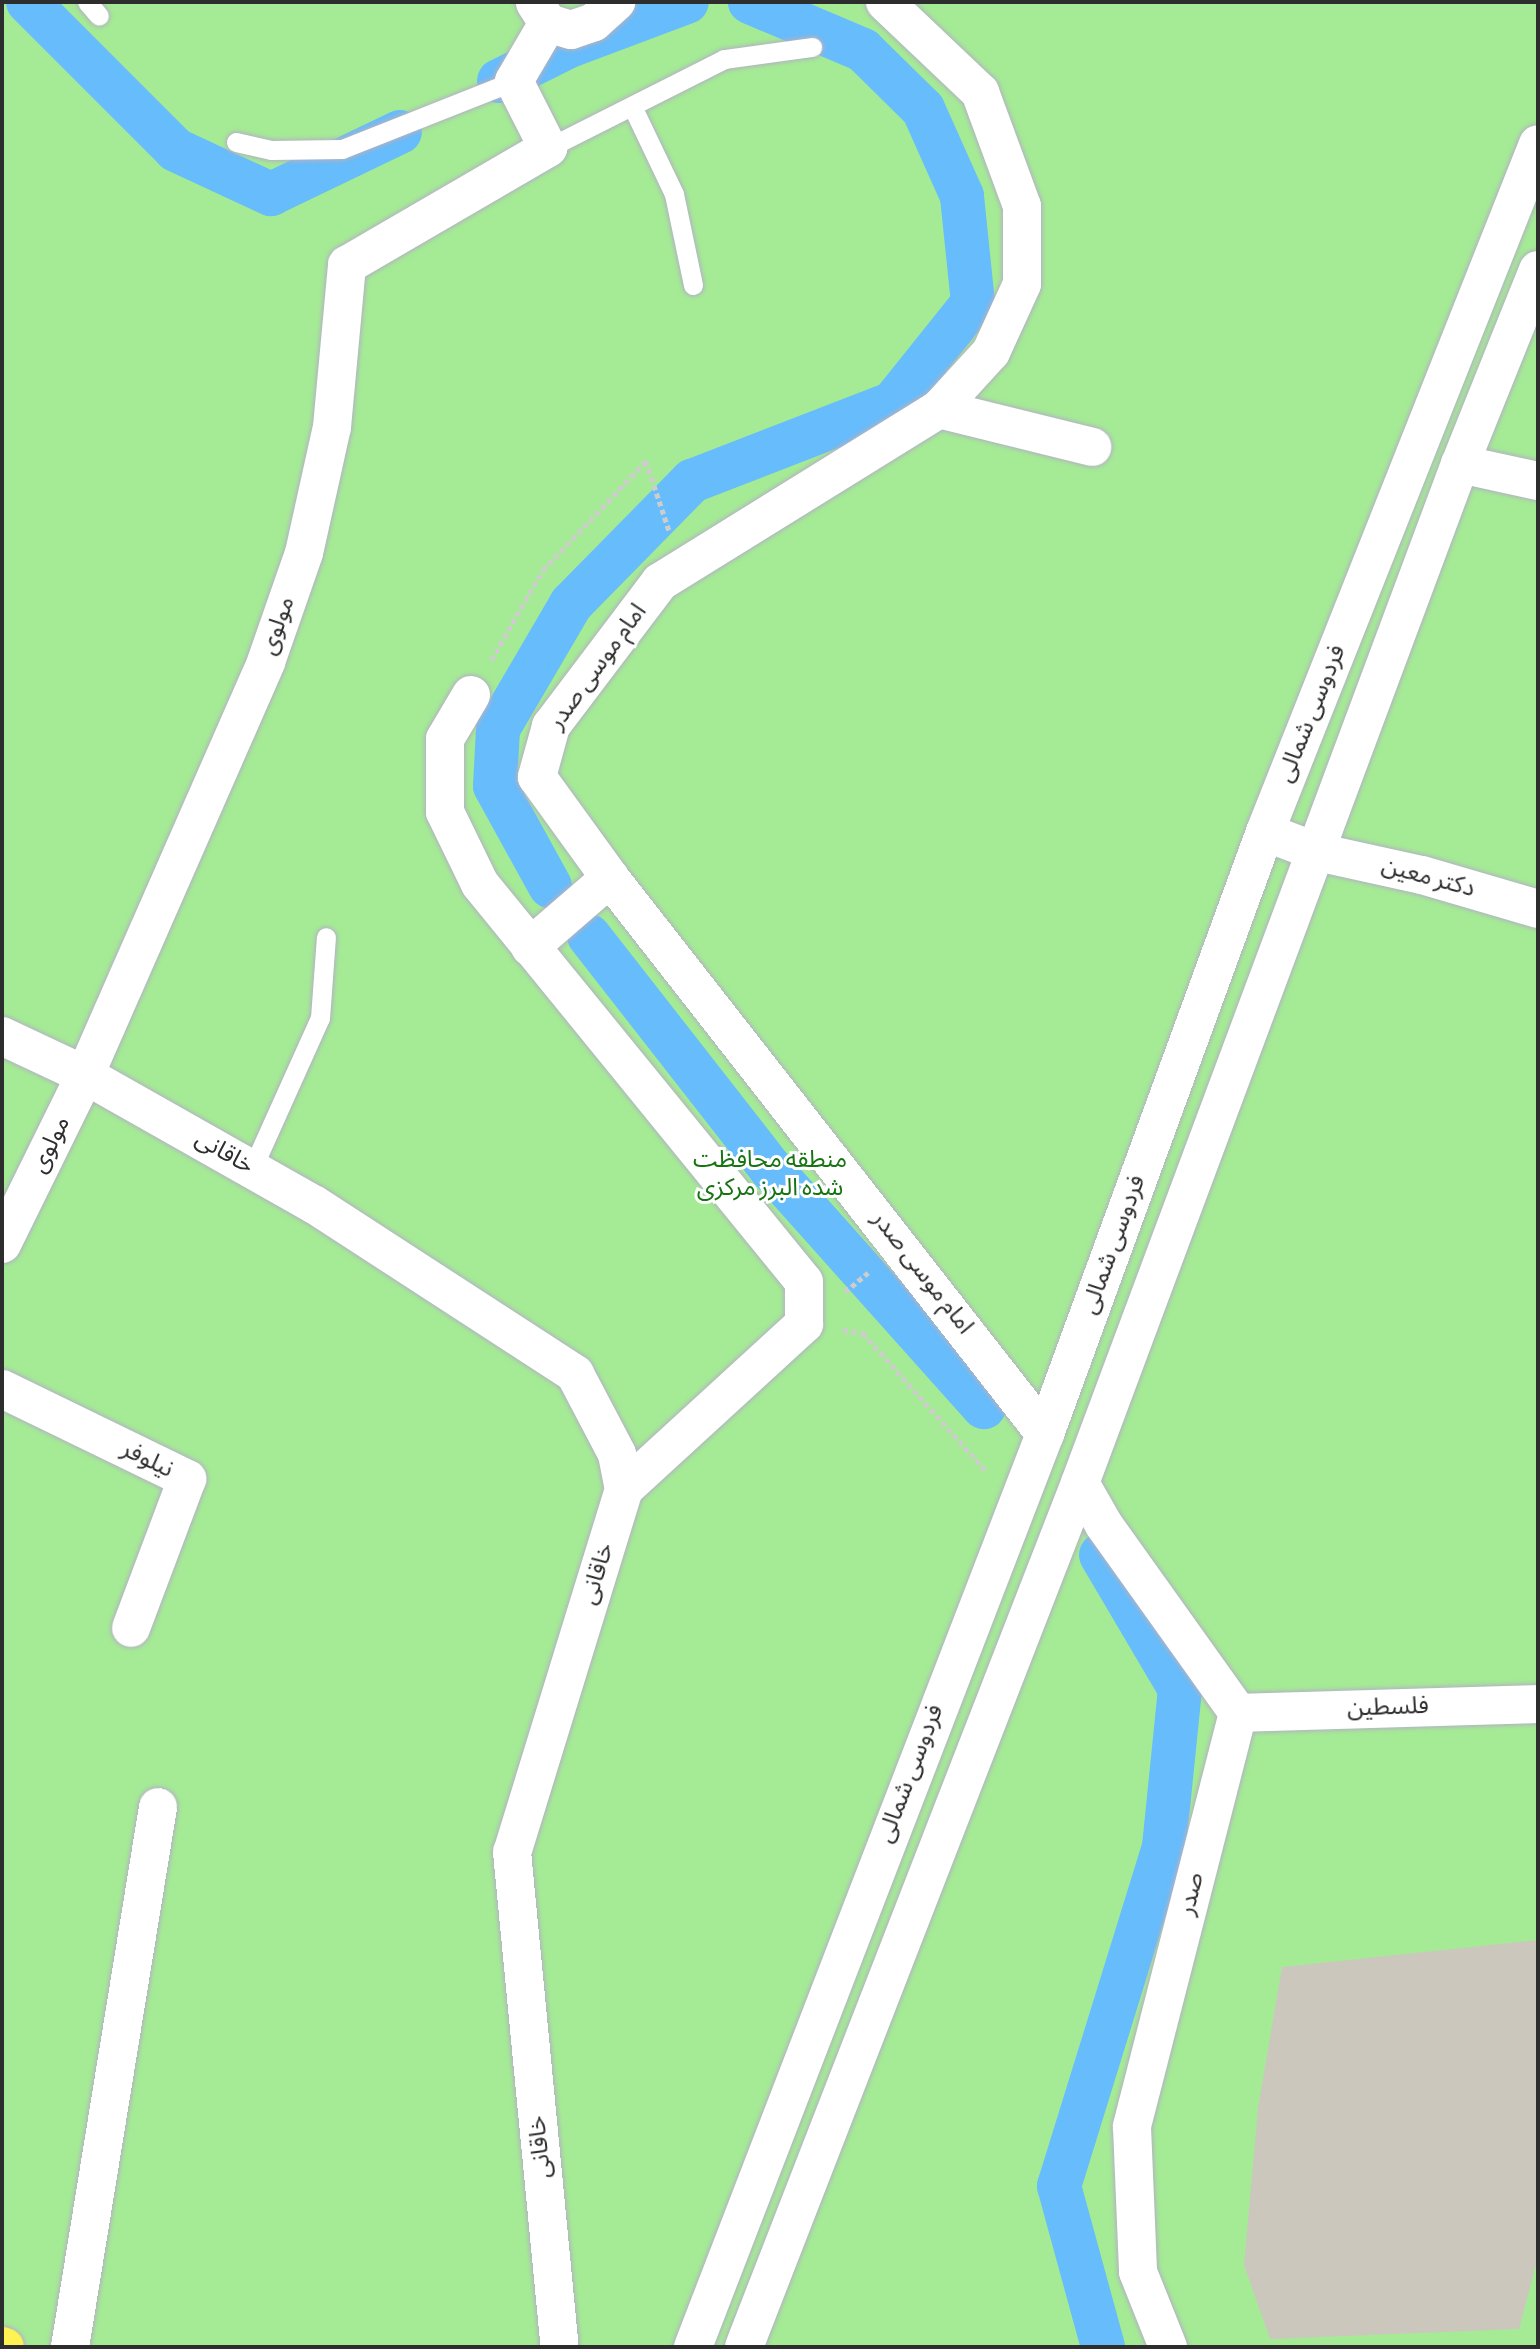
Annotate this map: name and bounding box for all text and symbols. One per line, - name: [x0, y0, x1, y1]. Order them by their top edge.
- street label: مولوی: [254, 593, 302, 659]
- street label: امام موسی صدر: [543, 598, 653, 736]
- street label: فردوسی شمالی: [1271, 641, 1353, 787]
- street label: دکتر معین: [1378, 852, 1478, 904]
- street label: مولوی: [25, 1112, 77, 1178]
- street label: خاقانی: [190, 1125, 258, 1181]
- park label: منطقه محافظت شده البرز مرکزی: [693, 1147, 847, 1203]
- street label: فردوسی شمالی: [1076, 1172, 1152, 1318]
- street label: امام موسی صدر: [865, 1206, 979, 1340]
- street label: نیلوفر: [116, 1435, 178, 1485]
- street label: خاقانی: [575, 1540, 621, 1608]
- street label: فلسطین: [1347, 1692, 1429, 1724]
- street label: فردوسی شمالی: [871, 1701, 951, 1847]
- street label: صدر: [1173, 1870, 1211, 1918]
- street label: خاقانی: [523, 2114, 559, 2180]

